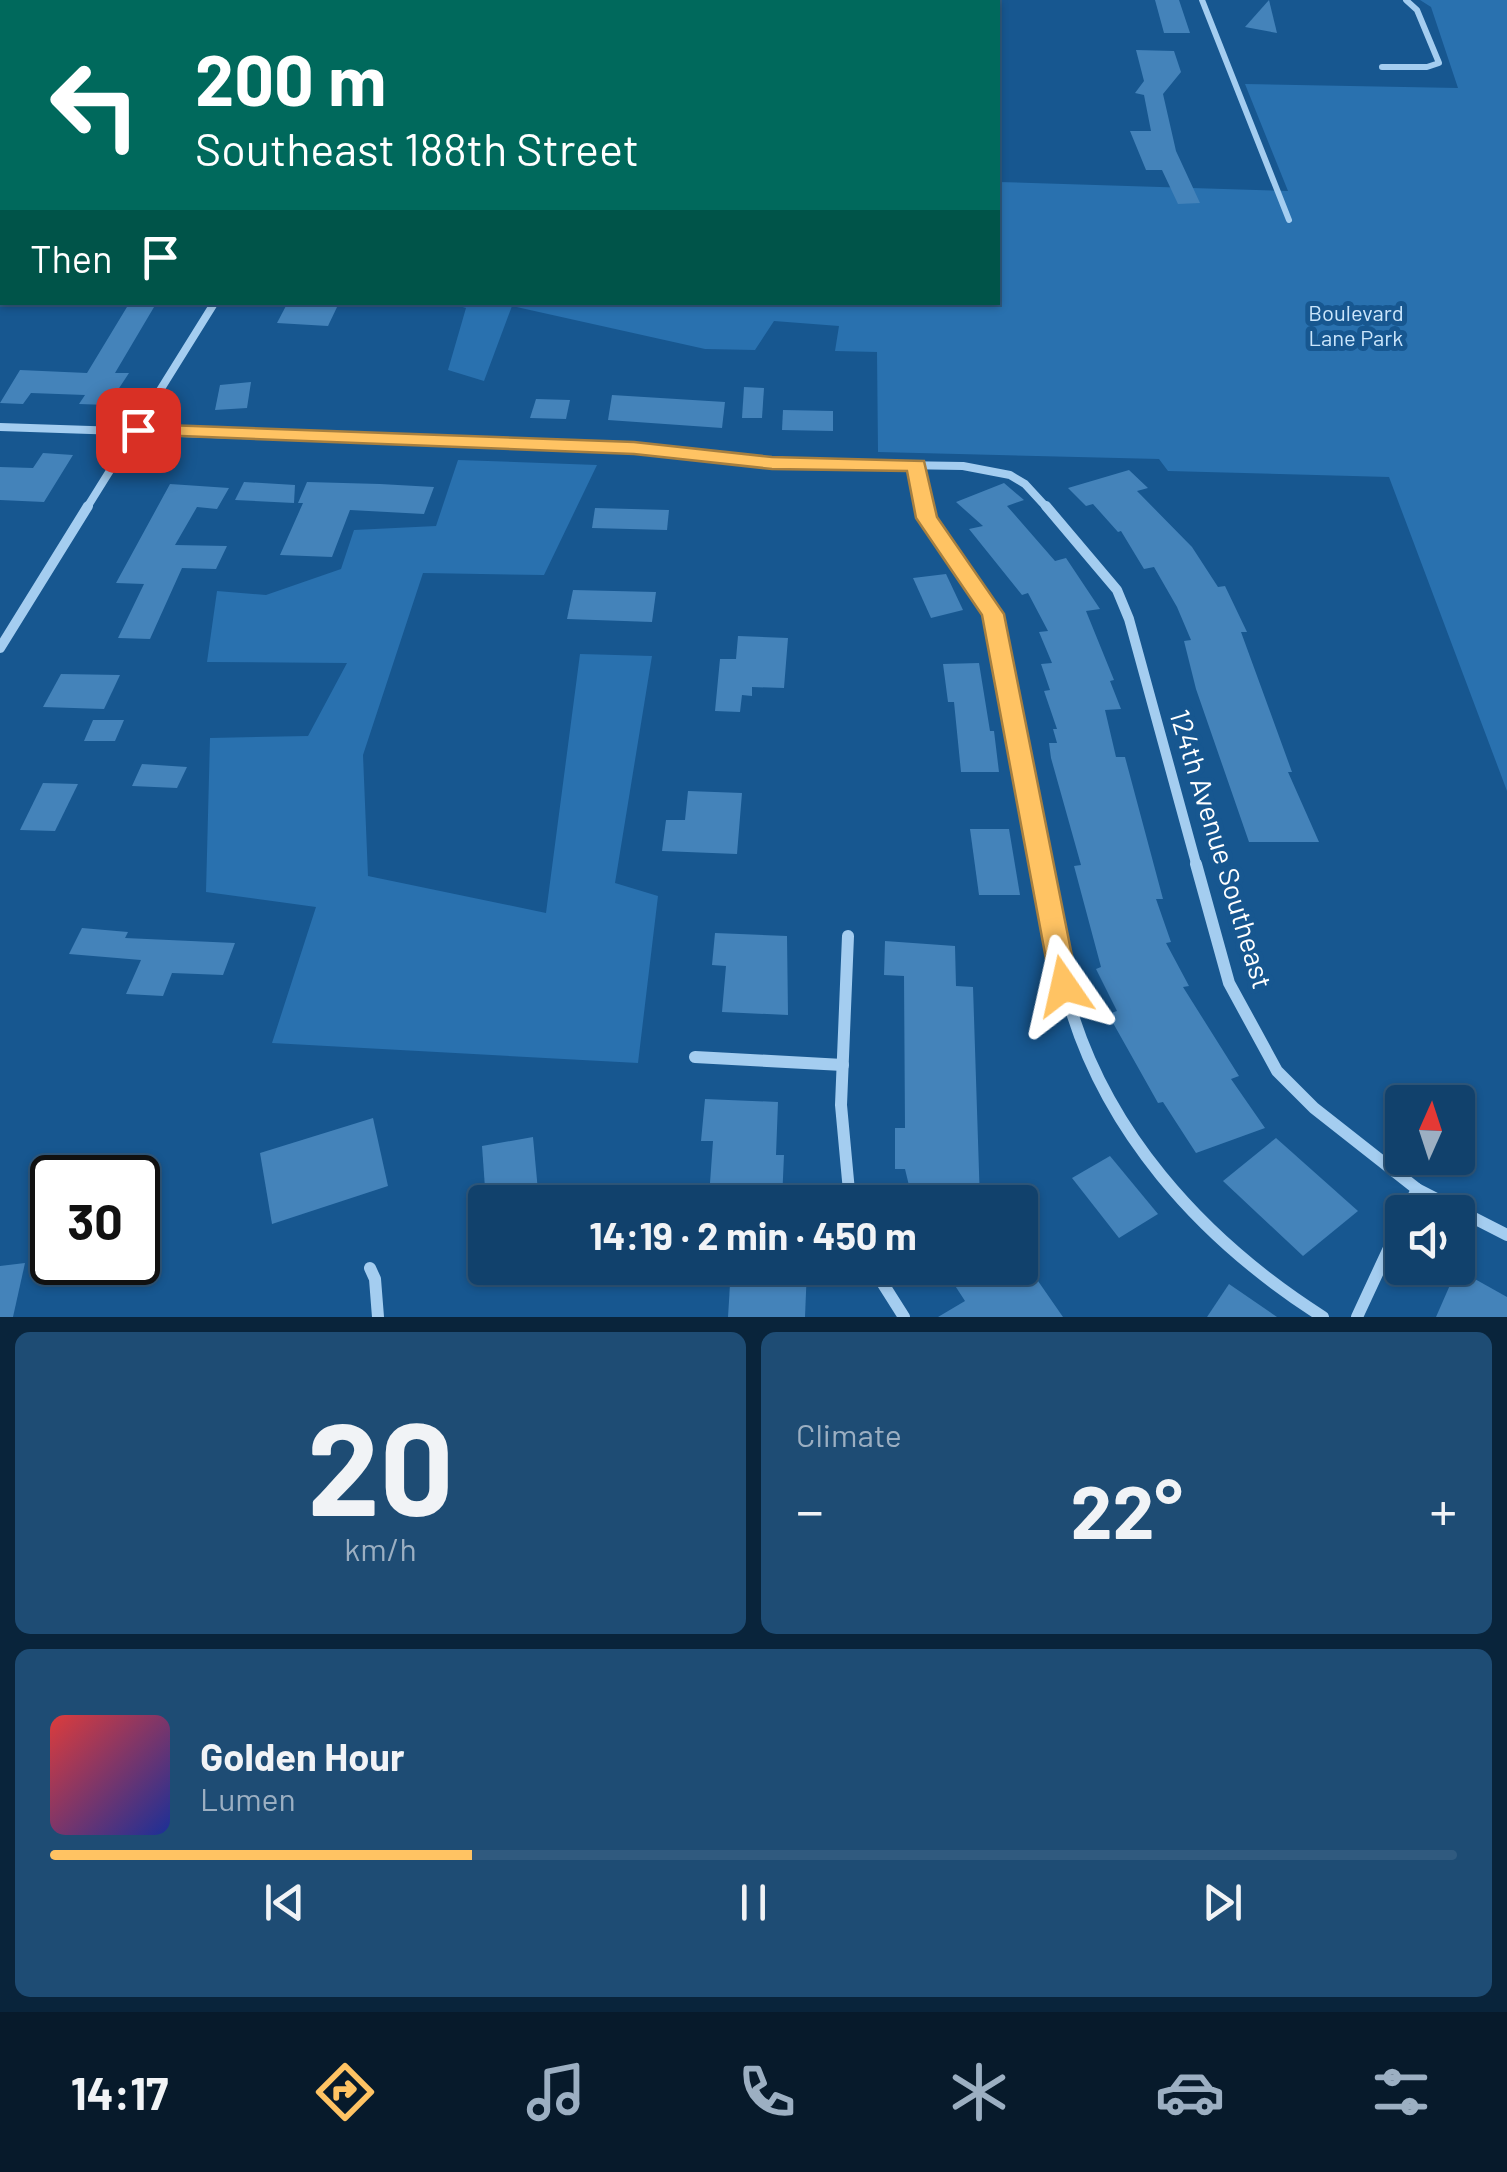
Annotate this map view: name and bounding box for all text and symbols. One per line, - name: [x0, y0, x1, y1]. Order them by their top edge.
- text: 200 m: [195, 36, 386, 120]
- icon: left: [30, 40, 160, 170]
- text: Southeast 188th Street: [195, 121, 639, 175]
- icon: arrive: [133, 230, 188, 285]
- text: Then: [30, 235, 113, 281]
- park label: Boulevard Lane Park: [1308, 299, 1404, 350]
- pin: [96, 388, 181, 473]
- icon: arrive: [111, 403, 166, 458]
- street label: 124th Avenue Southeast: [1163, 705, 1281, 992]
- position arrow: [1012, 934, 1116, 1038]
- north arrow: [1385, 1085, 1475, 1175]
- map controls: [1385, 1085, 1475, 1285]
- speed limit sign: 30: [30, 1155, 160, 1285]
- button: sound: [1385, 1195, 1475, 1285]
- text: 14:19 · 2 min · 450 m: [589, 1212, 917, 1258]
- text: 20: [307, 1386, 454, 1542]
- text: Climate: [796, 1415, 902, 1453]
- text: 22°: [1070, 1464, 1183, 1554]
- text: −: [796, 1476, 824, 1542]
- text: +: [1429, 1476, 1457, 1542]
- text: km/h: [344, 1529, 417, 1567]
- text: Golden Hour: [200, 1733, 405, 1779]
- text: Lumen: [200, 1779, 296, 1817]
- icon: previous: [257, 1875, 312, 1930]
- icon: pause: [726, 1875, 781, 1930]
- icon: next: [1195, 1875, 1250, 1930]
- icon: directions: [310, 2057, 380, 2127]
- icon: music: [521, 2057, 591, 2127]
- icon: phone: [732, 2057, 802, 2127]
- icon: climate: [944, 2057, 1014, 2127]
- icon: car: [1155, 2057, 1225, 2127]
- icon: filters: [1366, 2057, 1436, 2127]
- text: 14:17: [71, 2065, 168, 2119]

